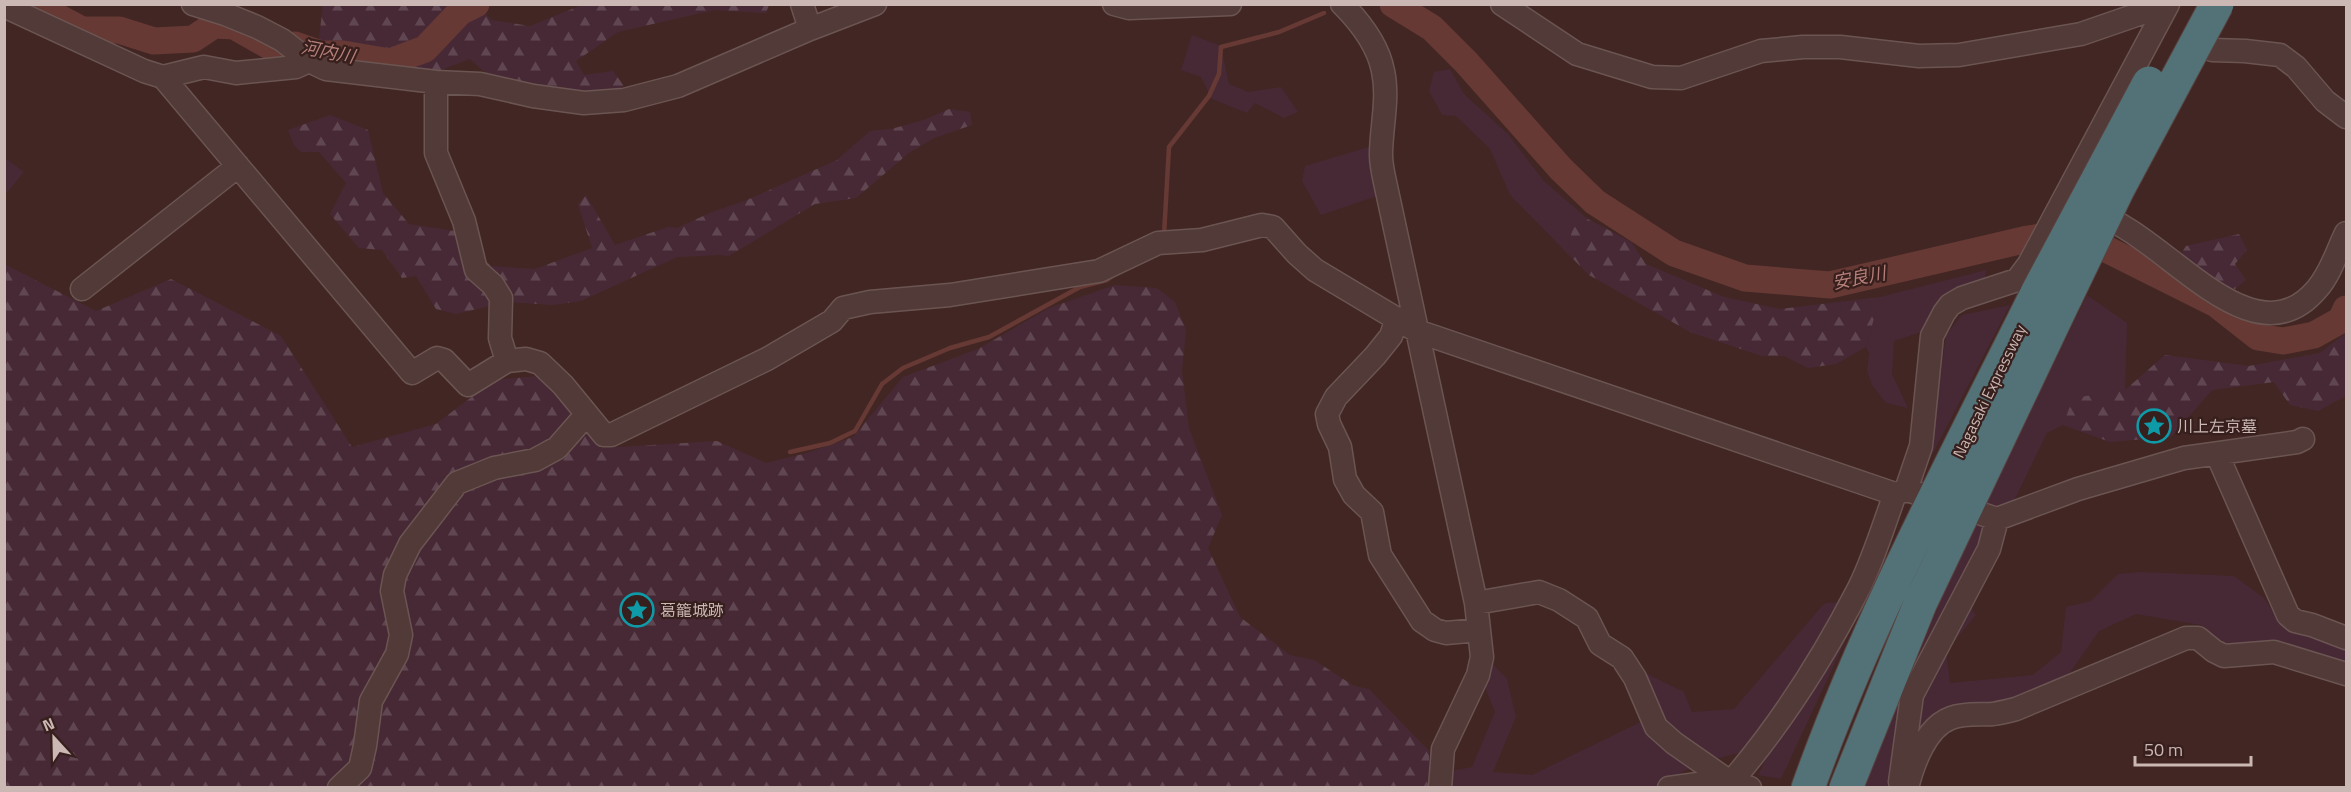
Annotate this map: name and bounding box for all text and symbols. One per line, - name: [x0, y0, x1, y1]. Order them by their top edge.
- water label: 河内川: [299, 33, 359, 70]
- water label: 安良川: [1830, 259, 1890, 296]
- street label: Nagasaki Expressway: [1946, 320, 2032, 462]
- place icon: 川上左京墓: [2136, 408, 2172, 444]
- place label: 川上左京墓: [2177, 414, 2257, 438]
- place icon: 葛籠城跡: [619, 592, 655, 628]
- place label: 葛籠城跡: [660, 598, 724, 622]
- north arrow: [24, 708, 84, 768]
- text: N: [39, 711, 58, 737]
- scale bar: [2135, 729, 2250, 767]
- text: 50 m: [2144, 736, 2183, 763]

